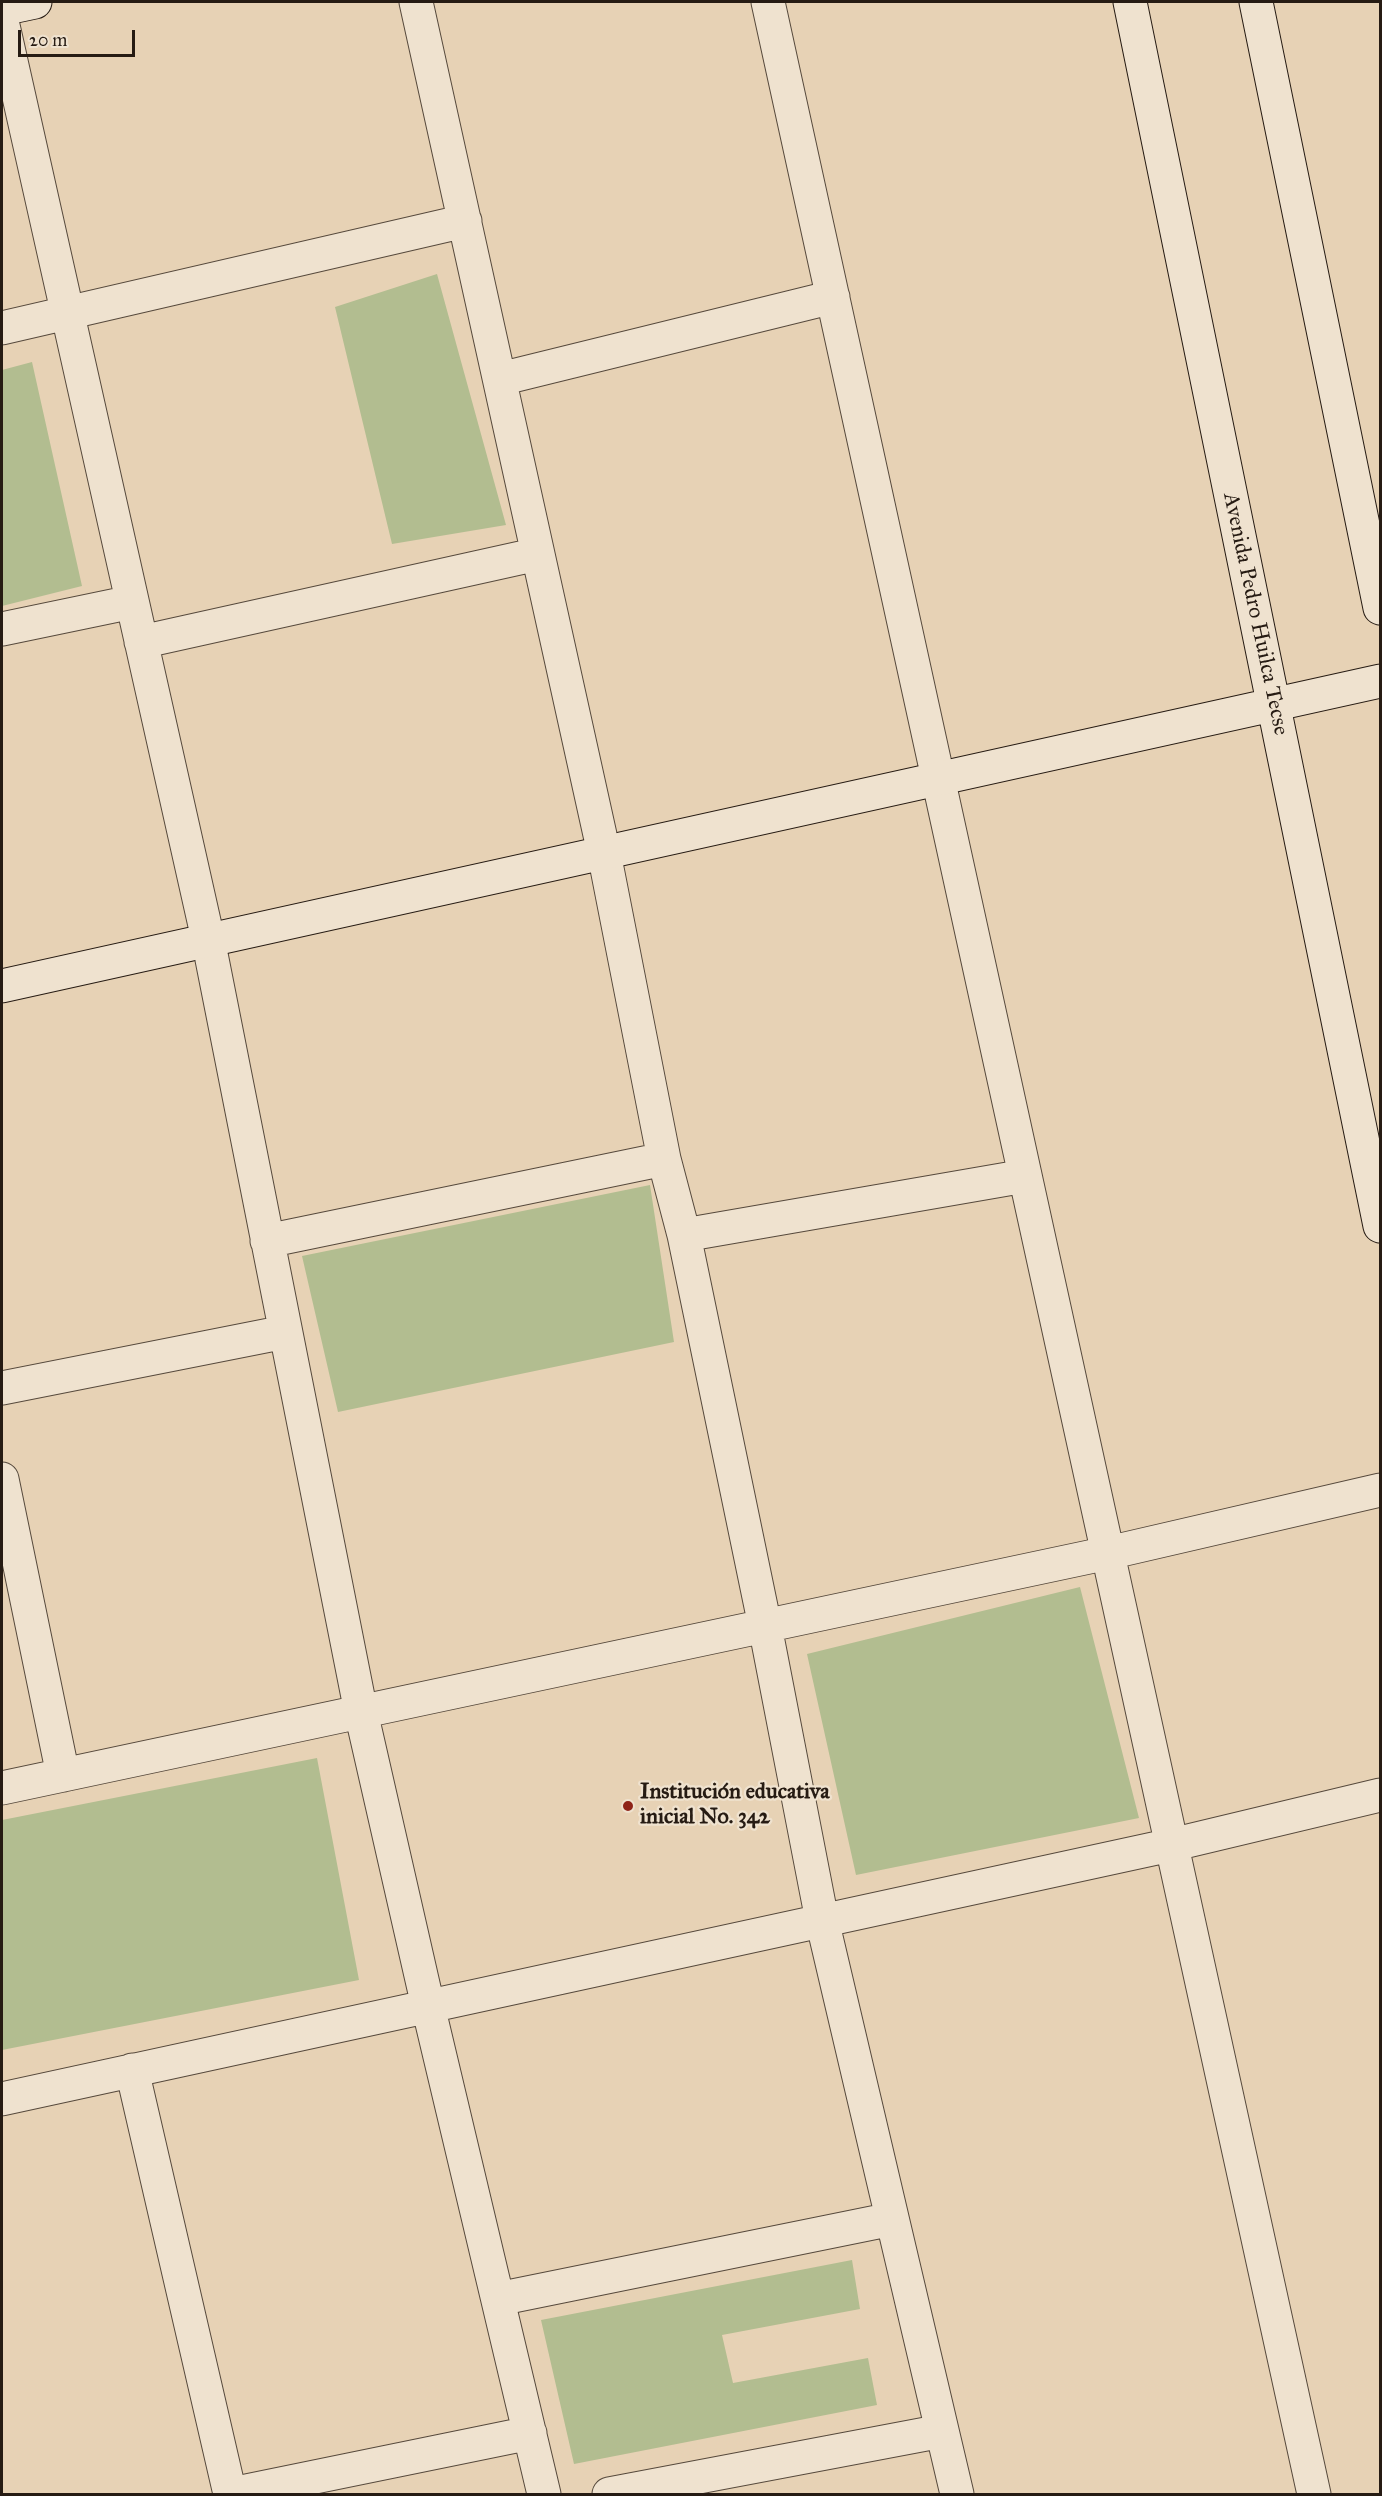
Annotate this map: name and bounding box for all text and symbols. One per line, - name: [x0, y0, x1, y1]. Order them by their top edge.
- scale bar: [21, 18, 138, 56]
- text: 20 m: [29, 29, 67, 51]
- street label: Avenida Pedro Huilca Tecse: [1216, 490, 1294, 738]
- place label: Institución educativa inicial No. 342: [640, 1780, 830, 1832]
- marker: Institución educativa inicial No. 342: [621, 1799, 635, 1813]

